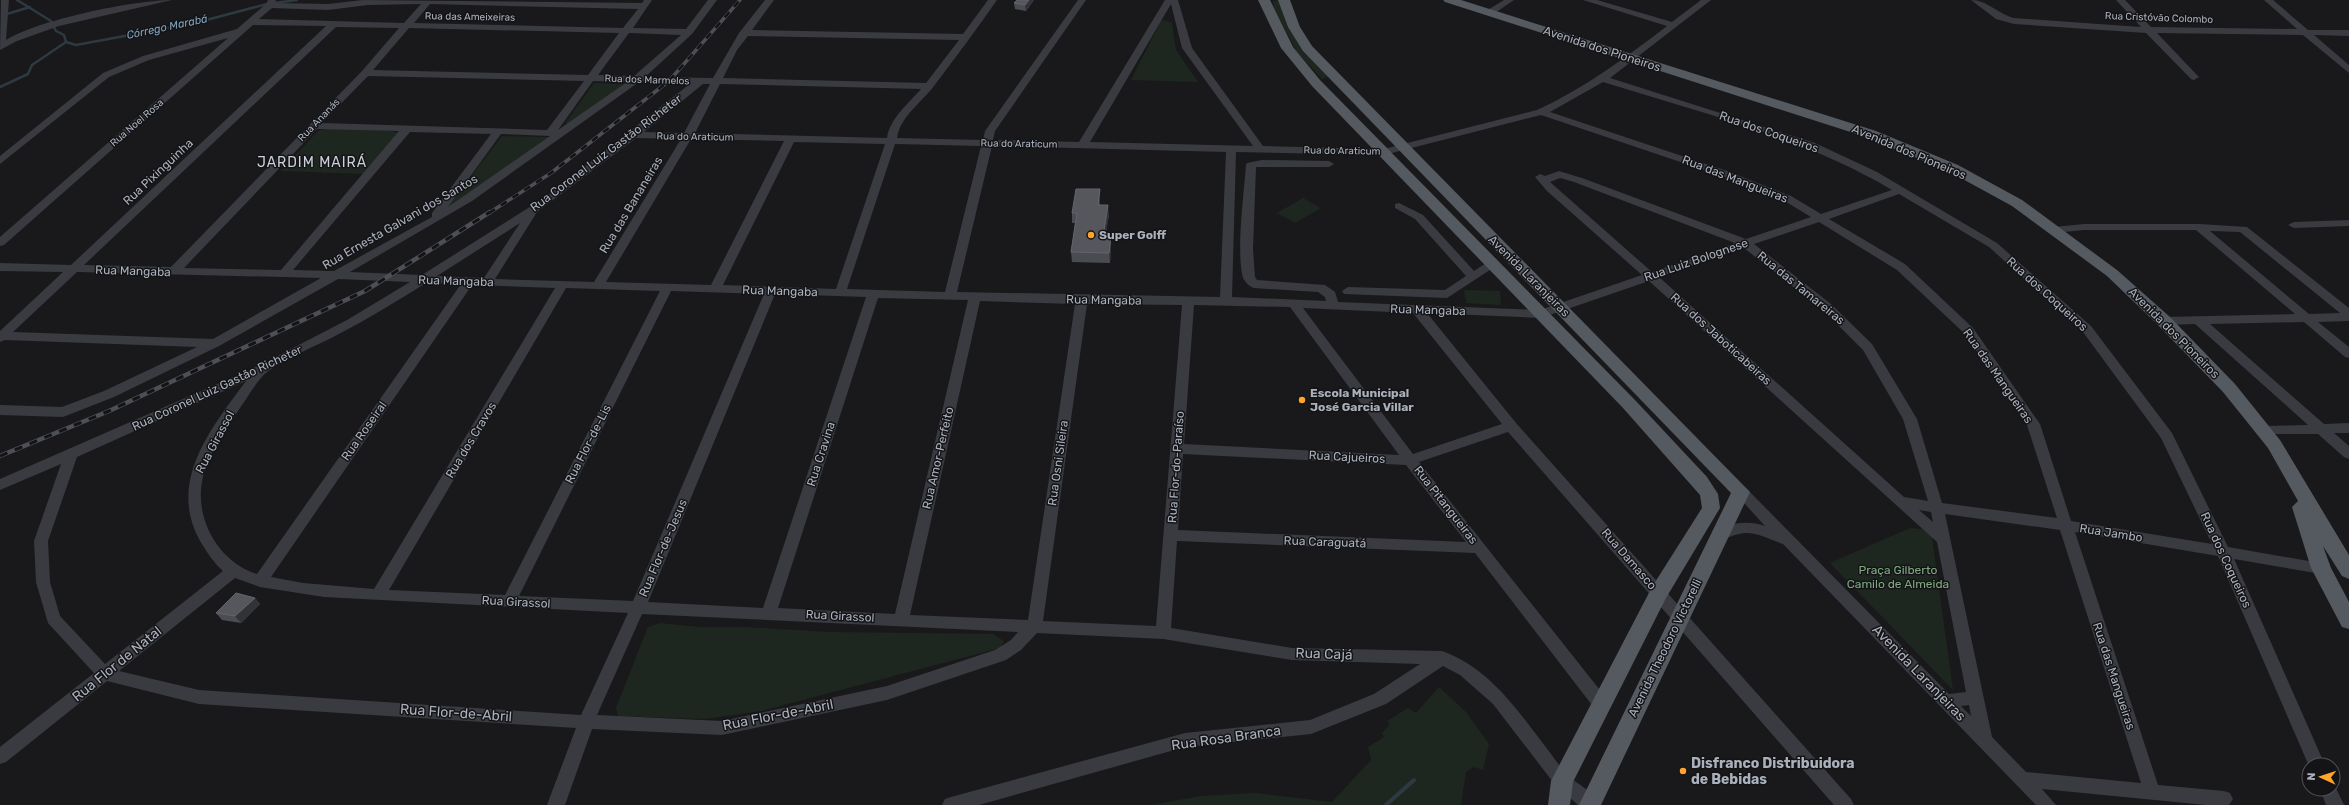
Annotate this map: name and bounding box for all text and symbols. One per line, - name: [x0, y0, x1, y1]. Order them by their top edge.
- street label: Rua das Ameixeiras: [425, 10, 515, 24]
- street label: Rua Cristóvão Colombo: [2105, 10, 2214, 26]
- water label: Córrego Marabá: [125, 12, 209, 42]
- street label: Avenida dos Pioneiros: [1542, 23, 1662, 75]
- street label: Rua dos Marmelos: [604, 73, 690, 87]
- street label: Rua Coronel Luiz Gastão Richeter: [528, 91, 685, 215]
- street label: Rua Ananás: [295, 96, 343, 144]
- street label: Rua Noel Rosa: [108, 97, 166, 149]
- street label: Rua dos Coqueiros: [1718, 108, 1820, 156]
- street label: Avenida dos Pioneiros: [1850, 122, 1968, 182]
- street label: Rua do Araticum: [656, 130, 734, 144]
- street label: Rua Pixinguinha: [120, 136, 196, 208]
- street label: Rua do Araticum: [980, 137, 1058, 151]
- street label: Rua do Araticum: [1303, 144, 1381, 158]
- street label: Rua das Mangueiras: [1680, 152, 1790, 206]
- district label: JARDIM MAIRÁ: [257, 153, 367, 171]
- street label: Rua das Bananeiras: [597, 154, 665, 256]
- street label: Rua Ernesta Galvani dos Santos: [320, 172, 480, 272]
- place label: Super Golff: [1099, 228, 1167, 242]
- marker: Super Golff: [1086, 230, 1096, 240]
- street label: Avenida Laranjeiras: [1485, 232, 1573, 320]
- street label: Rua Luiz Bolognese: [1642, 236, 1750, 284]
- street label: Rua das Tamareiras: [1755, 249, 1847, 327]
- street label: Rua dos Coqueiros: [2004, 254, 2090, 334]
- street label: Rua Mangaba: [95, 263, 171, 279]
- street label: Rua Mangaba: [418, 273, 494, 289]
- street label: Rua Mangaba: [742, 283, 818, 299]
- street label: Avenida dos Pioneiros: [2126, 285, 2222, 381]
- street label: Rua dos Jaboticabeiras: [1668, 290, 1774, 388]
- street label: Rua Mangaba: [1066, 292, 1142, 308]
- street label: Rua Mangaba: [1390, 302, 1466, 318]
- street label: Rua das Mangueiras: [1960, 326, 2036, 426]
- street label: Rua Coronel Luiz Gastão Richeter: [130, 342, 305, 434]
- place label: Escola Municipal José Garcia Villar: [1310, 386, 1414, 414]
- marker: Escola Municipal José Garcia Villar: [1297, 395, 1307, 405]
- street label: Rua Roseiral: [338, 399, 390, 463]
- street label: Rua dos Cravos: [443, 399, 499, 481]
- street label: Rua Flor-de-Lis: [562, 402, 614, 486]
- street label: Rua Amor-Perfeito: [919, 405, 957, 510]
- street label: Rua Girassol: [193, 408, 237, 476]
- street label: Rua Flor-do-Paraíso: [1165, 410, 1187, 524]
- street label: Rua Osni Sileira: [1045, 419, 1071, 507]
- street label: Rua Cravina: [804, 420, 838, 488]
- street label: Rua Cajueiros: [1308, 448, 1386, 466]
- street label: Rua Pitangueiras: [1411, 463, 1481, 547]
- street label: Rua Flor-de-Jesus: [636, 497, 690, 599]
- street label: Rua dos Coqueiros: [2198, 510, 2254, 610]
- street label: Rua Jambo: [2079, 521, 2144, 545]
- street label: Rua Damasco: [1599, 526, 1659, 593]
- street label: Rua Caraguatá: [1283, 534, 1367, 550]
- park label: Praça Gilberto Camilo de Almeida: [1847, 563, 1949, 591]
- street label: Avenida Theodoro Victorelli: [1625, 577, 1705, 719]
- street label: Rua Girassol: [481, 593, 551, 611]
- street label: Rua Girassol: [805, 607, 875, 625]
- street label: Avenida Laranjeiras: [1869, 621, 1969, 725]
- street label: Rua das Mangueiras: [2090, 621, 2138, 731]
- street label: Rua Flor de Natal: [69, 623, 165, 705]
- street label: Rua Cajá: [1295, 645, 1353, 663]
- street label: Rua Flor-de-Abril: [721, 696, 835, 734]
- street label: Rua Flor-de-Abril: [399, 701, 513, 725]
- street label: Rua Rosa Branca: [1170, 722, 1282, 754]
- place label: Disfranco Distribuidora de Bebidas: [1691, 755, 1855, 788]
- north arrow: [2301, 757, 2341, 797]
- marker: Disfranco Distribuidora de Bebidas: [1678, 766, 1688, 776]
- text: N: [2305, 772, 2318, 781]

